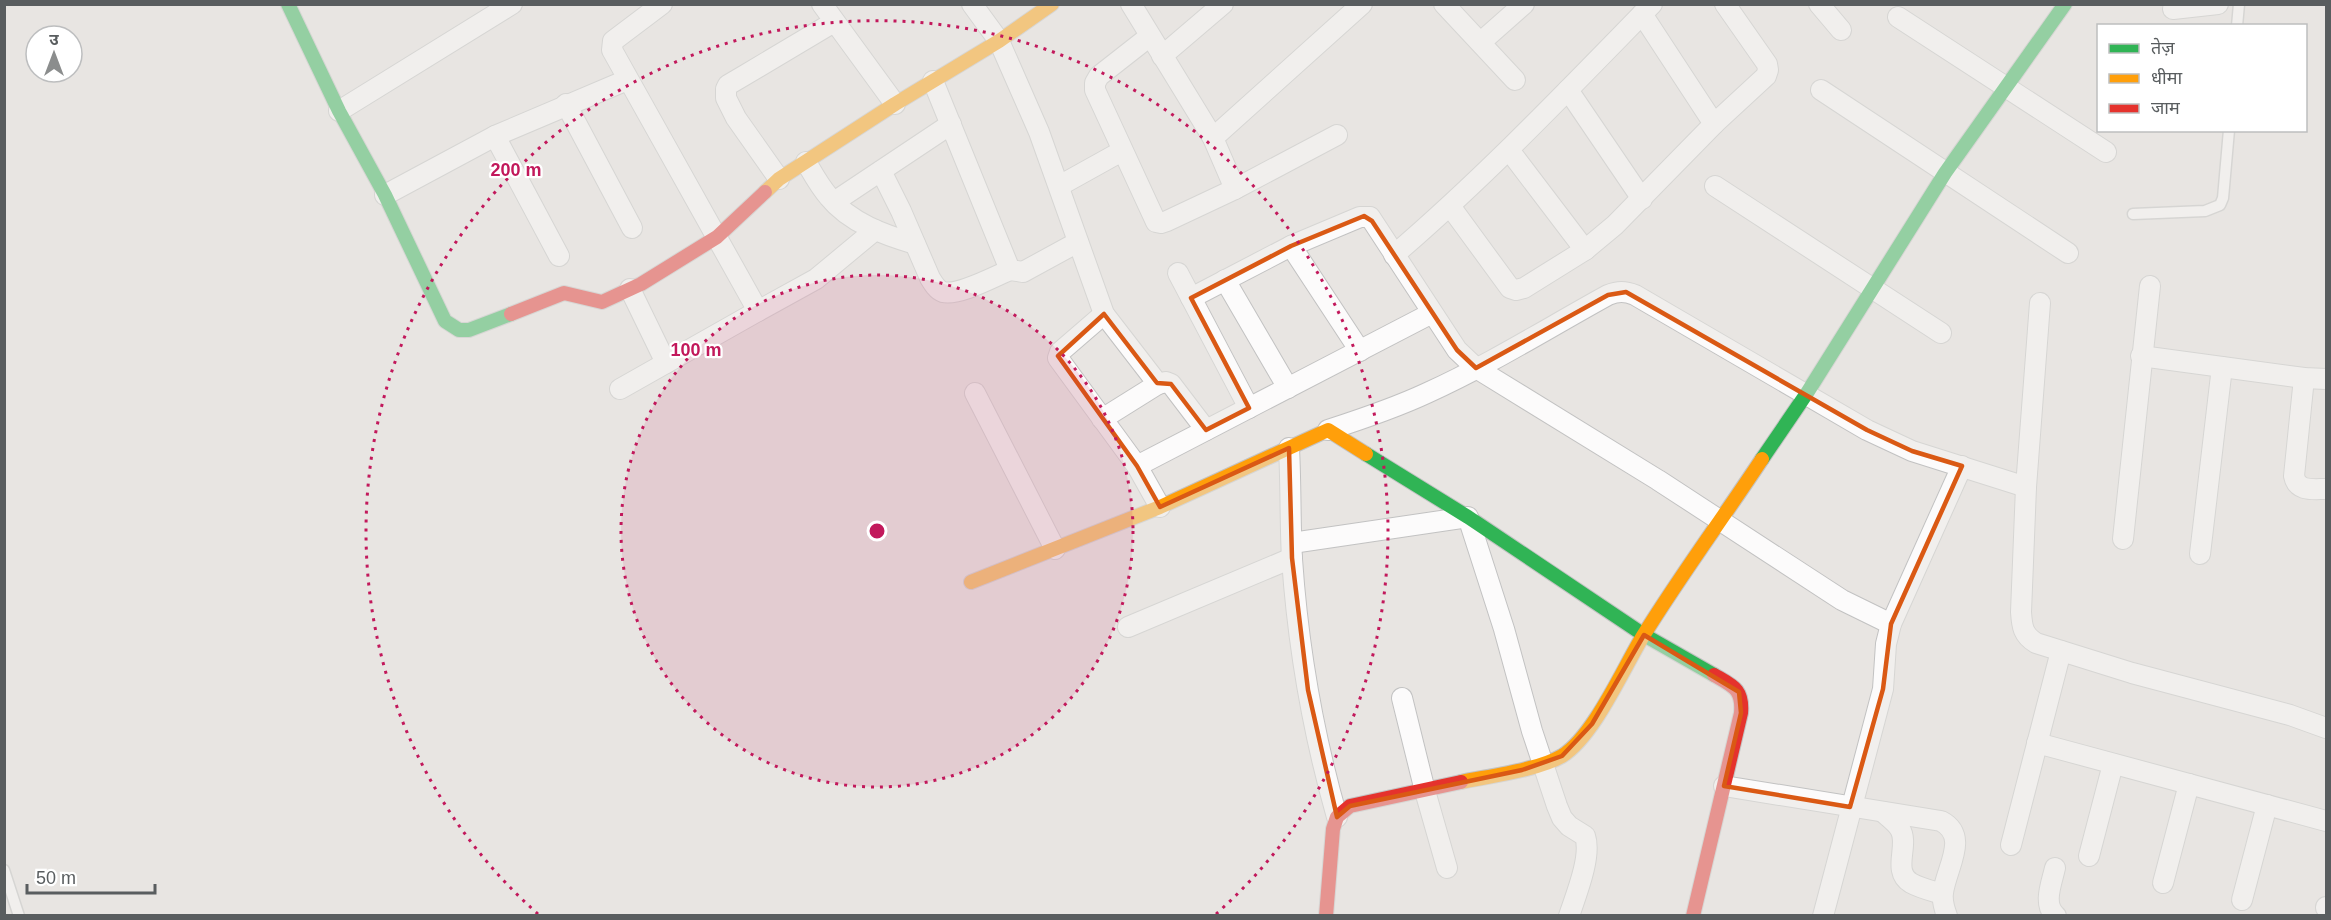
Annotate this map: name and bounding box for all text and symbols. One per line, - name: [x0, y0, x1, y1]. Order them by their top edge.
- north arrow: [24, 24, 84, 84]
- legend: [2097, 24, 2307, 132]
- text: उ: [49, 31, 59, 48]
- text: तेज़: [2151, 37, 2175, 58]
- text: धीमा: [2151, 68, 2182, 88]
- text: जाम: [2151, 98, 2181, 118]
- text: 200 m: [490, 160, 542, 180]
- text: 100 m: [670, 340, 722, 360]
- centre of rings: [867, 521, 887, 541]
- scale bar: [27, 857, 154, 895]
- text: 50 m: [36, 868, 76, 888]

